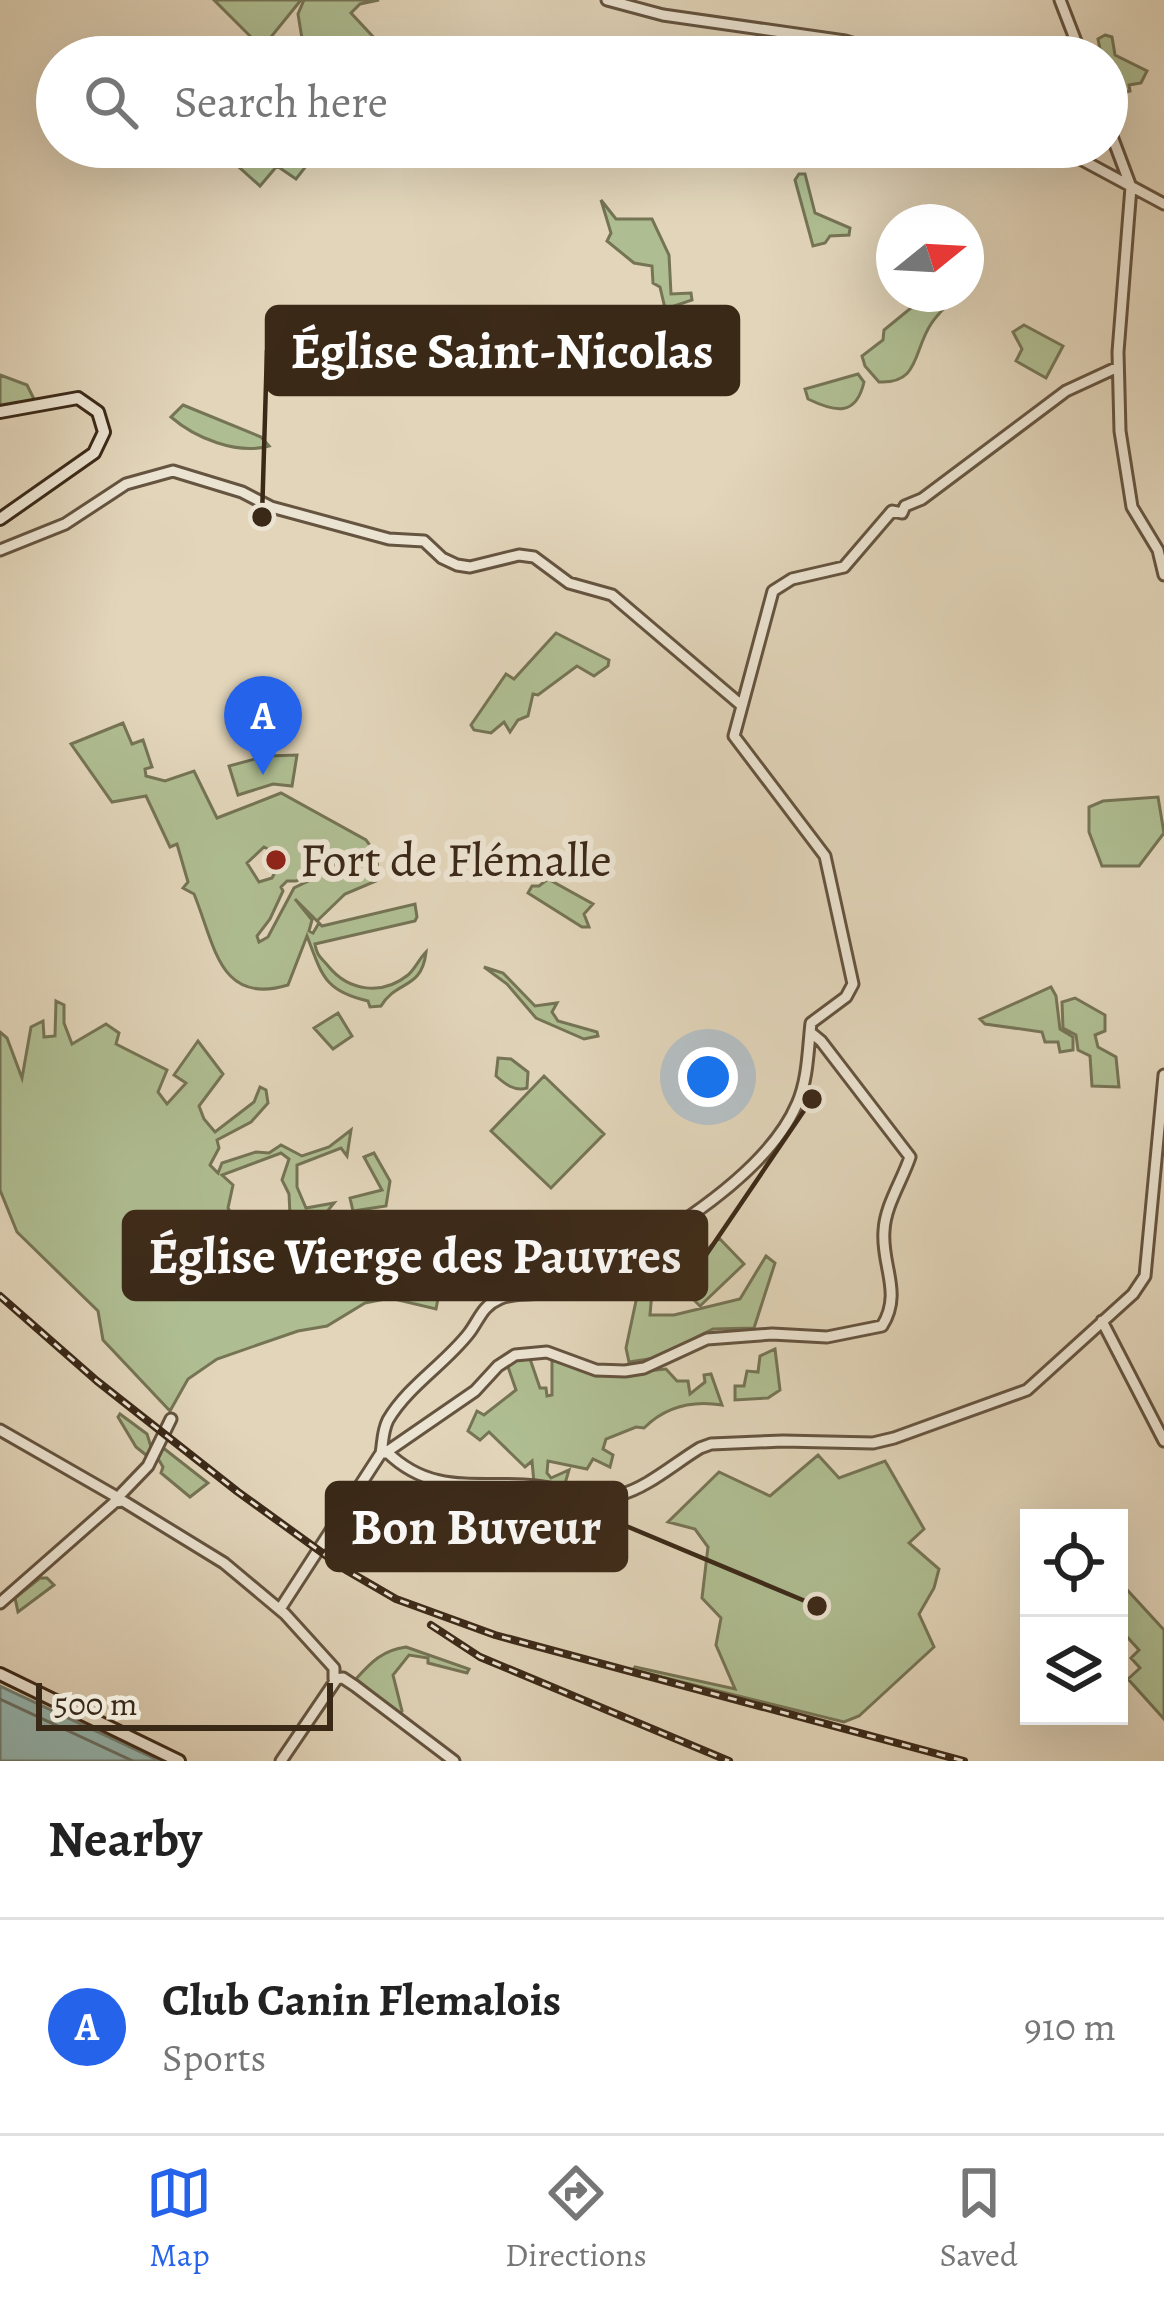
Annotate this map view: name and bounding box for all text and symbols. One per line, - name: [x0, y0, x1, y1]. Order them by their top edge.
- search box: [36, 36, 1128, 168]
- icon: search: [78, 69, 144, 135]
- text: Search here: [174, 71, 388, 133]
- north arrow: [876, 204, 984, 312]
- callout: Église Saint-Nicolas: [267, 307, 738, 394]
- text: Église Saint-Nicolas: [290, 316, 714, 386]
- pin: A: [224, 676, 302, 775]
- place label: Fort de Flémalle: [300, 827, 612, 893]
- marker: Fort de Flémalle: [263, 847, 289, 873]
- your location: [678, 1047, 738, 1107]
- callout: Église Vierge des Pauvres: [124, 1212, 706, 1299]
- text: Église Vierge des Pauvres: [148, 1221, 682, 1291]
- callout: Bon Buveur: [327, 1483, 626, 1570]
- text: Bon Buveur: [351, 1492, 601, 1562]
- map controls: [1020, 1509, 1128, 1725]
- button: locate: [1020, 1509, 1128, 1617]
- button: layers: [1020, 1617, 1128, 1725]
- scale bar: [36, 1677, 333, 1730]
- text: 500 m: [54, 1681, 137, 1726]
- text: Nearby: [48, 1804, 202, 1874]
- text: Club Canin Flemalois: [162, 1969, 561, 2031]
- text: A: [75, 2000, 99, 2053]
- text: 910 m: [1024, 2000, 1116, 2053]
- text: Sports: [162, 2031, 266, 2084]
- tab: Map: [146, 2160, 212, 2277]
- tab: Directions: [505, 2160, 647, 2277]
- tab: Saved: [939, 2160, 1018, 2277]

